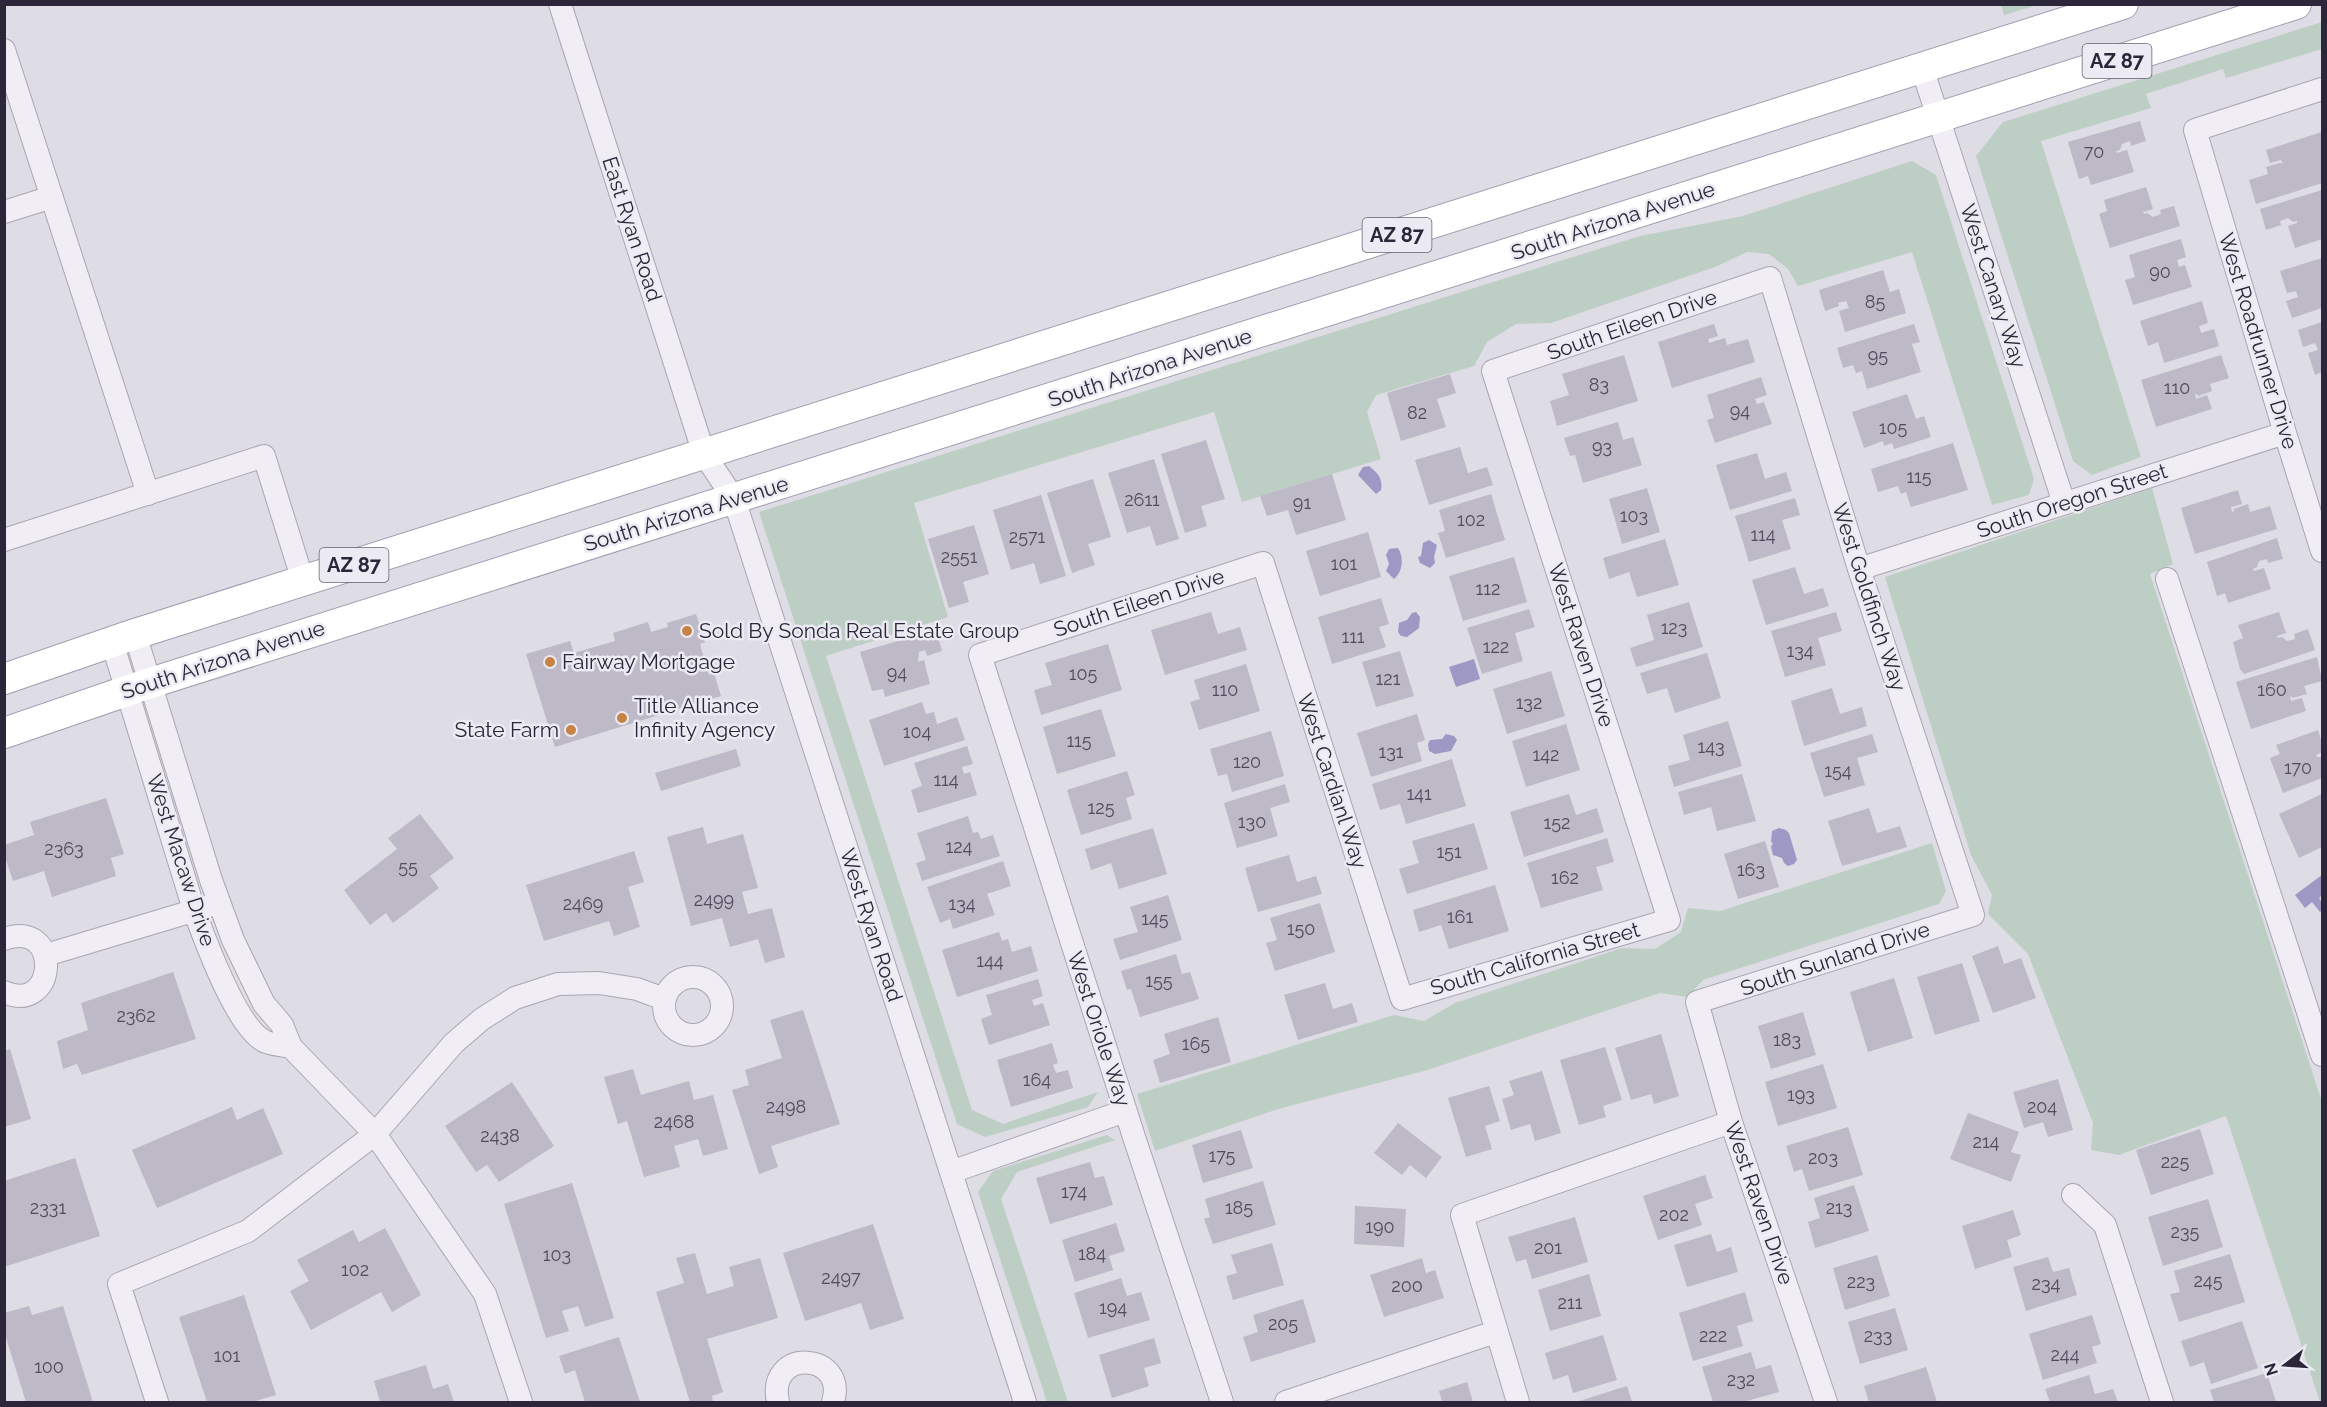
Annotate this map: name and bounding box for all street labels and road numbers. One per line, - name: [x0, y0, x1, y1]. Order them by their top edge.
- road number: AZ 87: [2082, 44, 2152, 78]
- street label: East Ryan Road: [597, 153, 668, 304]
- street label: South Arizona Avenue: [1508, 176, 1718, 265]
- street label: West Canary Way: [1955, 201, 2032, 371]
- road number: AZ 87: [1362, 218, 1432, 252]
- street label: West Roadrunner Drive: [2214, 230, 2303, 452]
- street label: South Eileen Drive: [1544, 284, 1720, 365]
- street label: South Arizona Avenue: [1045, 323, 1255, 412]
- street label: South Oregon Street: [1973, 458, 2170, 543]
- street label: South Arizona Avenue: [581, 471, 791, 557]
- street label: West Goldfinch Way: [1827, 500, 1912, 694]
- road number: AZ 87: [320, 548, 388, 582]
- street label: West Raven Drive: [1543, 560, 1620, 730]
- street label: South Eileen Drive: [1050, 563, 1227, 642]
- street label: South Arizona Avenue: [118, 615, 328, 704]
- street label: West Cardianl Way: [1292, 690, 1373, 872]
- street label: West Macaw Drive: [142, 770, 221, 949]
- street label: West Ryan Road: [835, 845, 908, 1005]
- street label: South Sunland Drive: [1737, 916, 1933, 1001]
- street label: South California Street: [1427, 917, 1643, 1000]
- street label: West Oriole Way: [1063, 948, 1136, 1110]
- street label: West Raven Drive: [1720, 1118, 1799, 1288]

